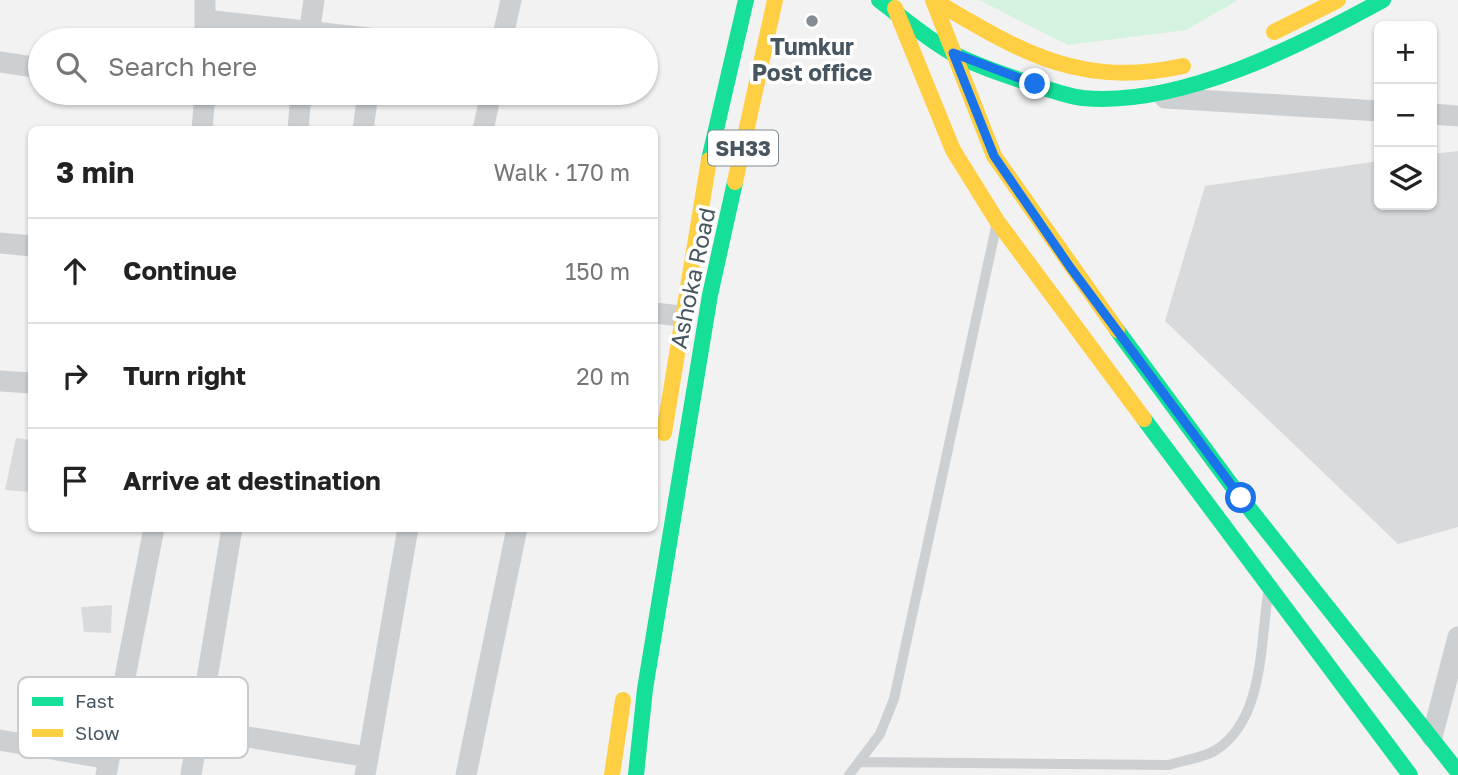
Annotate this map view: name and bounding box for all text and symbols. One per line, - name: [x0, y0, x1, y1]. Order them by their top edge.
- marker: Tumkur Post office: [804, 13, 820, 29]
- map controls: [1374, 21, 1437, 210]
- button: +: [1374, 21, 1437, 84]
- search box: [28, 28, 658, 105]
- place label: Tumkur Post office: [752, 32, 872, 86]
- icon: search: [52, 48, 90, 86]
- text: Search here: [108, 51, 257, 82]
- route end: [1019, 68, 1050, 99]
- button: −: [1374, 84, 1437, 147]
- road number: SH33: [708, 130, 778, 166]
- button: layers: [1374, 147, 1437, 210]
- text: 3 min: [56, 154, 134, 190]
- text: Walk · 170 m: [493, 158, 630, 186]
- street label: Ashoka Road: [663, 205, 721, 351]
- icon: ahead: [56, 252, 94, 290]
- text: Continue: [123, 255, 237, 286]
- text: 150 m: [565, 257, 630, 285]
- icon: right: [56, 357, 94, 395]
- text: Turn right: [123, 360, 246, 391]
- text: 20 m: [576, 362, 630, 390]
- icon: arrive: [56, 462, 94, 500]
- text: Arrive at destination: [123, 465, 381, 496]
- route start: [1225, 482, 1256, 513]
- legend: [18, 677, 248, 758]
- text: Fast: [75, 689, 114, 712]
- text: Slow: [75, 721, 120, 744]

